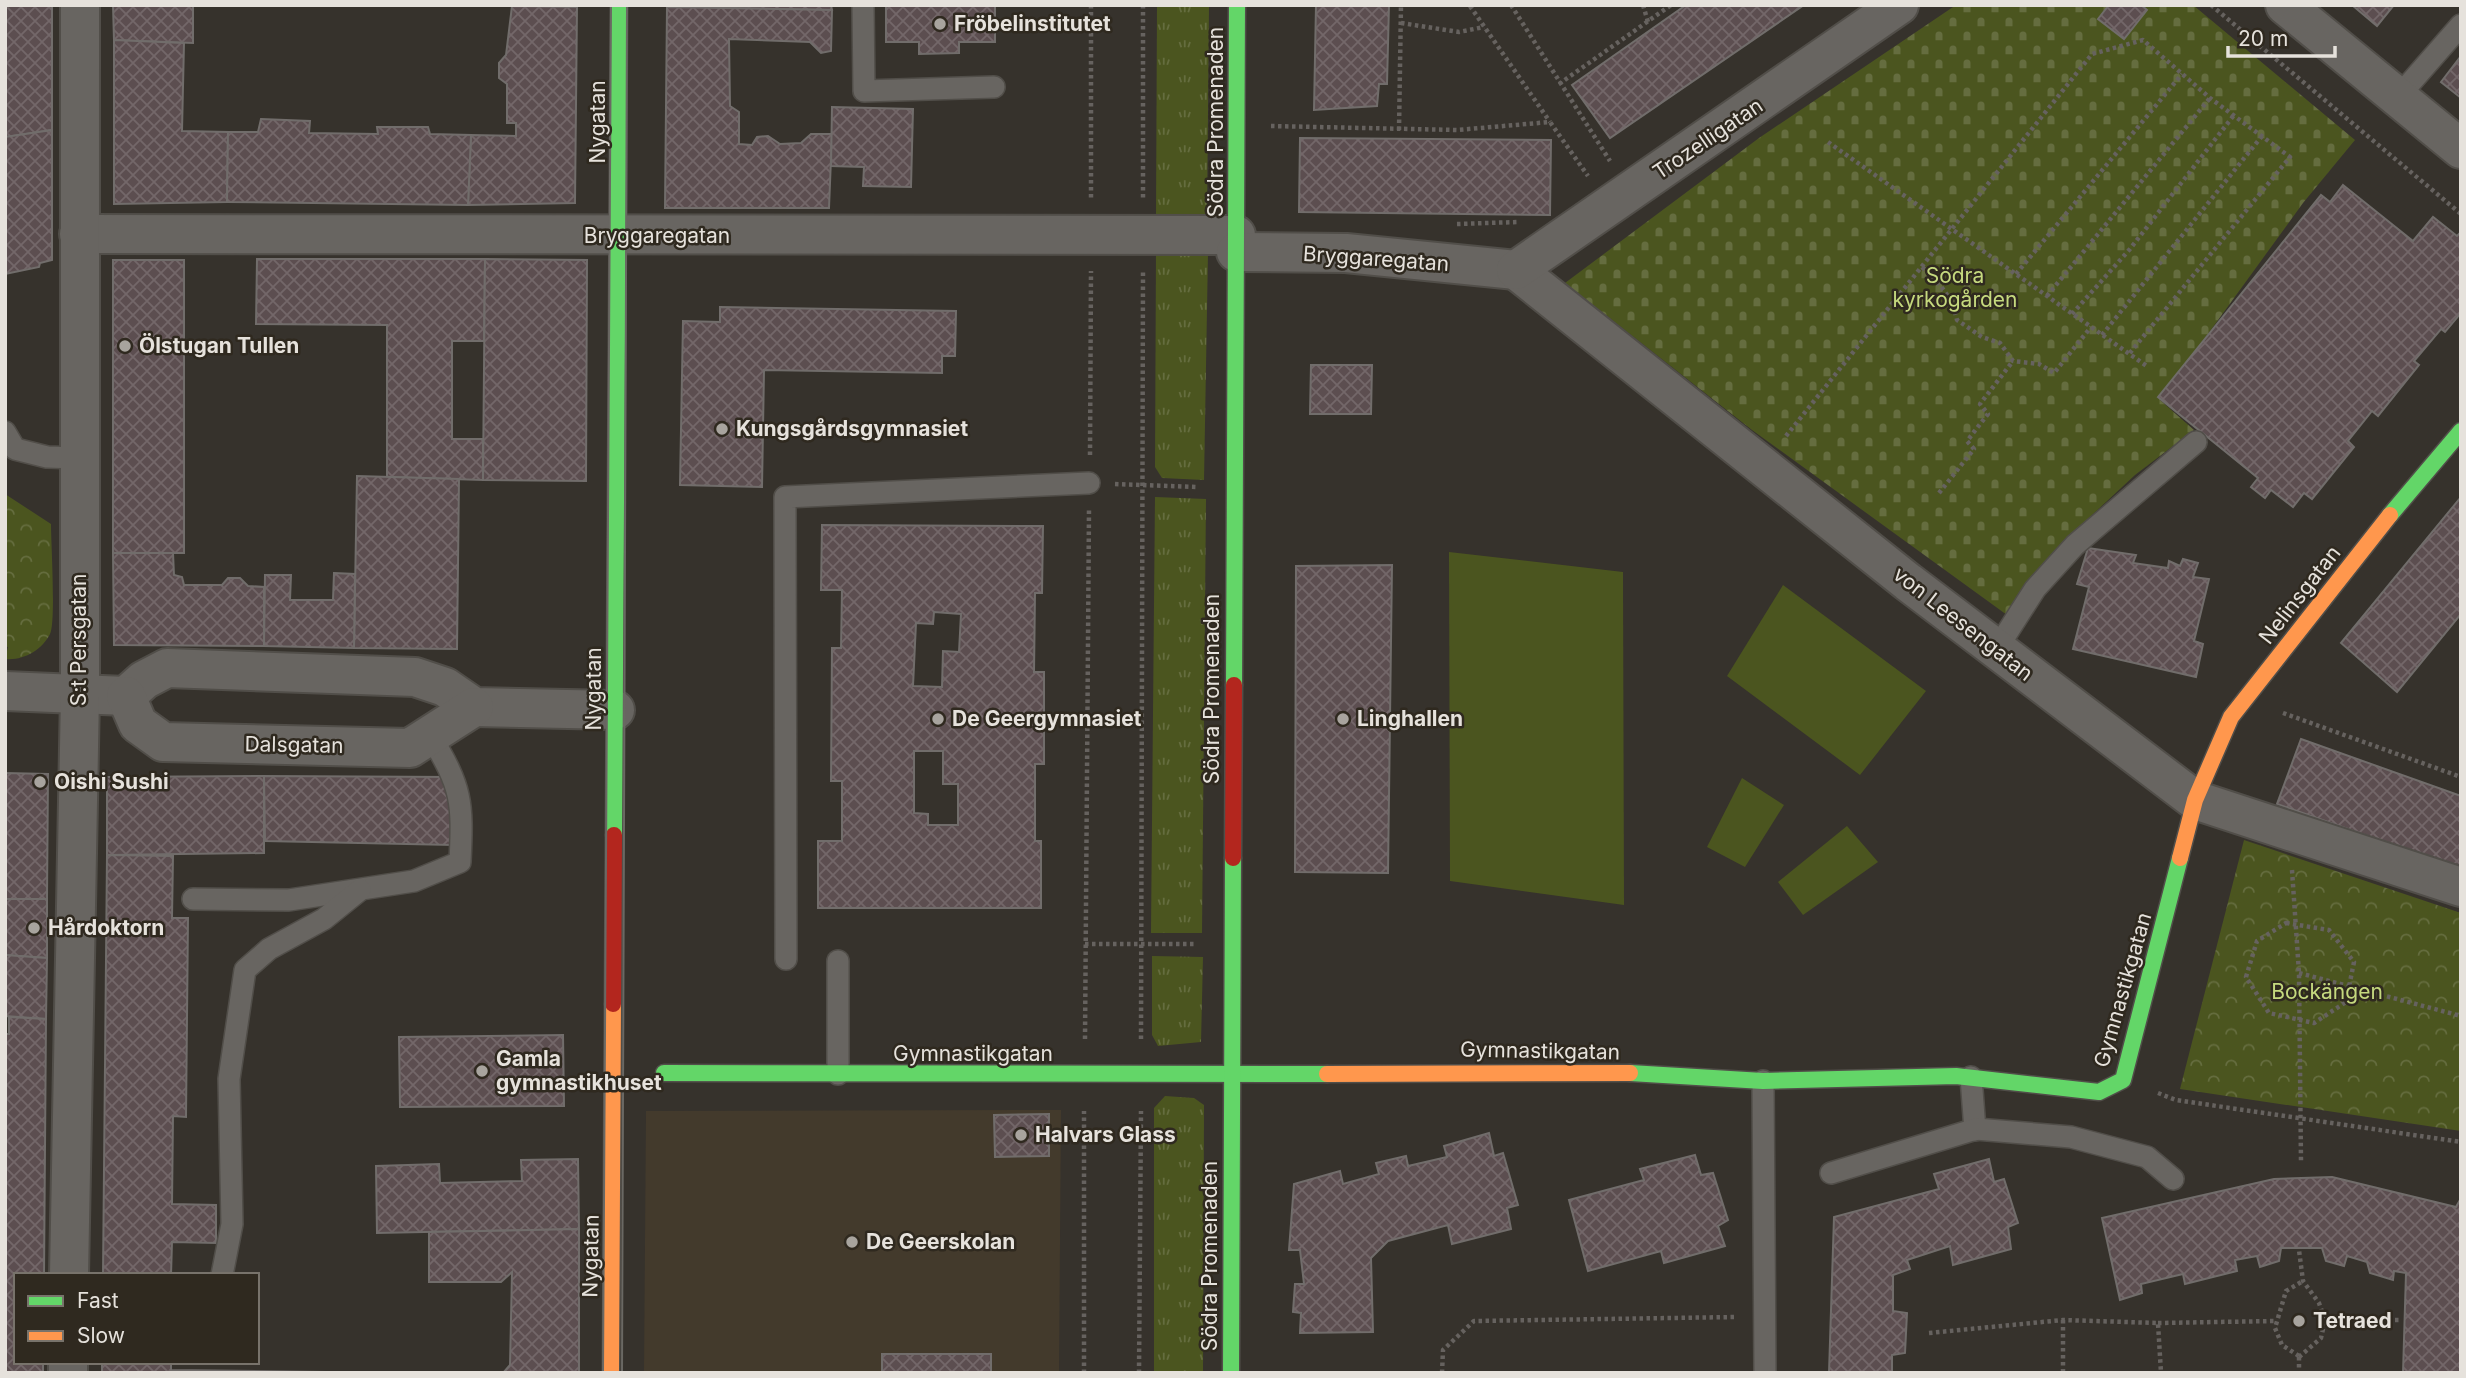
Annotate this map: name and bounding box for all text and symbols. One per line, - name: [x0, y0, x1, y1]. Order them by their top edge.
- place label: Fröbelinstitutet: [954, 11, 1111, 36]
- scale bar: [2228, 14, 2335, 58]
- marker: Fröbelinstitutet: [932, 16, 948, 32]
- text: 20 m: [2238, 26, 2288, 51]
- street label: Södra Promenaden: [1203, 27, 1228, 217]
- street label: Nygatan: [585, 80, 610, 164]
- street label: Trozelligatan: [1648, 93, 1767, 184]
- street label: Bryggaregatan: [584, 223, 730, 248]
- street label: Bryggaregatan: [1302, 241, 1450, 276]
- park label: Södra kyrkogården: [1893, 263, 2017, 312]
- place label: Ölstugan Tullen: [139, 333, 299, 358]
- marker: Ölstugan Tullen: [117, 338, 133, 354]
- place label: Kungsgårdsgymnasiet: [736, 416, 968, 441]
- marker: Kungsgårdsgymnasiet: [714, 421, 730, 437]
- street label: Nelinsgatan: [2254, 541, 2346, 649]
- street label: von Leesengatan: [1889, 561, 2038, 686]
- street label: S:t Persgatan: [66, 574, 91, 706]
- street label: Södra Promenaden: [1199, 594, 1224, 784]
- street label: Nygatan: [581, 647, 606, 731]
- place label: De Geergymnasiet: [952, 706, 1142, 731]
- place label: Linghallen: [1357, 706, 1463, 731]
- marker: De Geergymnasiet: [930, 711, 946, 727]
- marker: Linghallen: [1335, 711, 1351, 727]
- street label: Dalsgatan: [244, 731, 344, 758]
- place label: Oishi Sushi: [54, 769, 169, 794]
- marker: Oishi Sushi: [32, 774, 48, 790]
- street label: Gymnastikgatan: [2088, 910, 2157, 1070]
- place label: Hårdoktorn: [48, 915, 164, 940]
- marker: Hårdoktorn: [26, 920, 42, 936]
- park label: Bockängen: [2271, 979, 2383, 1004]
- street label: Gymnastikgatan: [1460, 1037, 1620, 1064]
- street label: Gymnastikgatan: [893, 1041, 1053, 1066]
- place label: Gamla gymnastikhuset: [496, 1046, 662, 1095]
- marker: Gamla gymnastikhuset: [474, 1063, 490, 1079]
- place label: Halvars Glass: [1035, 1122, 1176, 1147]
- marker: Halvars Glass: [1013, 1127, 1029, 1143]
- street label: Södra Promenaden: [1197, 1161, 1222, 1351]
- street label: Nygatan: [577, 1214, 604, 1298]
- place label: De Geerskolan: [866, 1229, 1015, 1254]
- marker: De Geerskolan: [844, 1234, 860, 1250]
- legend: [14, 1273, 259, 1364]
- text: Fast: [77, 1288, 119, 1313]
- place label: Tetraed: [2313, 1308, 2392, 1333]
- marker: Tetraed: [2291, 1313, 2307, 1329]
- text: Slow: [77, 1323, 125, 1348]

